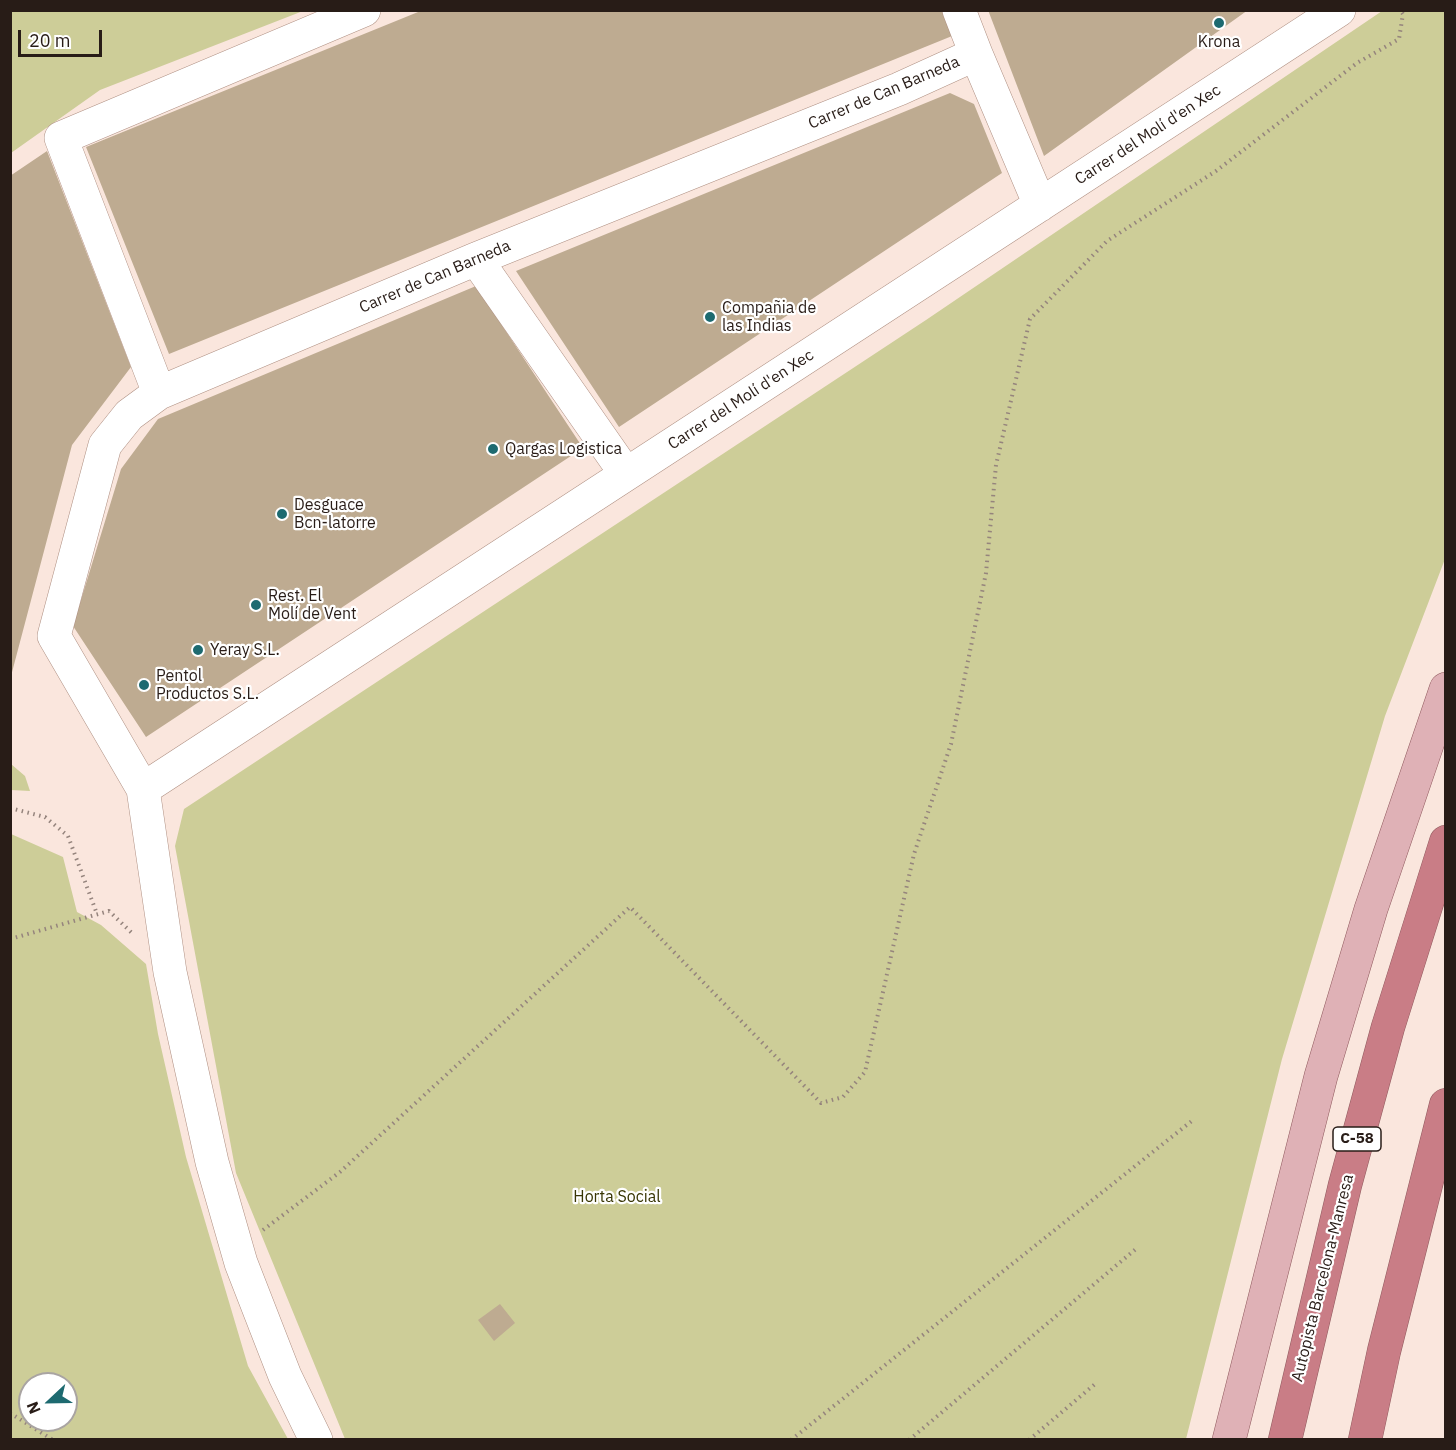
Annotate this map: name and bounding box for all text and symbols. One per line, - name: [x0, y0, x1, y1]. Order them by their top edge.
- marker: Krona: [1212, 16, 1226, 30]
- scale bar: [21, 18, 105, 56]
- text: 20 m: [29, 29, 71, 52]
- place label: Krona: [1198, 32, 1240, 52]
- street label: Carrer de Can Barneda: [806, 52, 962, 134]
- street label: Carrer del Molí d'en Xec: [1072, 81, 1224, 189]
- street label: Carrer de Can Barneda: [357, 236, 513, 318]
- place label: Compañia de las Indias: [722, 298, 816, 336]
- marker: Compañia de las Indias: [703, 310, 717, 324]
- street label: Carrer del Molí d'en Xec: [665, 346, 817, 454]
- place label: Qargas Logistica: [505, 439, 622, 459]
- marker: Qargas Logistica: [486, 442, 500, 456]
- place label: Desguace Bcn-latorre: [294, 495, 376, 533]
- marker: Desguace Bcn-latorre: [275, 507, 289, 521]
- place label: Rest. El Molí de Vent: [268, 586, 357, 624]
- marker: Rest. El Molí de Vent: [249, 598, 263, 612]
- place label: Yeray S.L.: [210, 640, 280, 660]
- marker: Yeray S.L.: [191, 643, 205, 657]
- place label: Pentol Productos S.L.: [156, 666, 259, 704]
- marker: Pentol Productos S.L.: [137, 678, 151, 692]
- road number: C-58: [1333, 1127, 1381, 1151]
- street label: Autopista Barcelona-Manresa: [1288, 1172, 1358, 1384]
- park label: Horta Social: [573, 1187, 661, 1207]
- north arrow: [18, 1372, 78, 1432]
- text: N: [22, 1399, 45, 1417]

